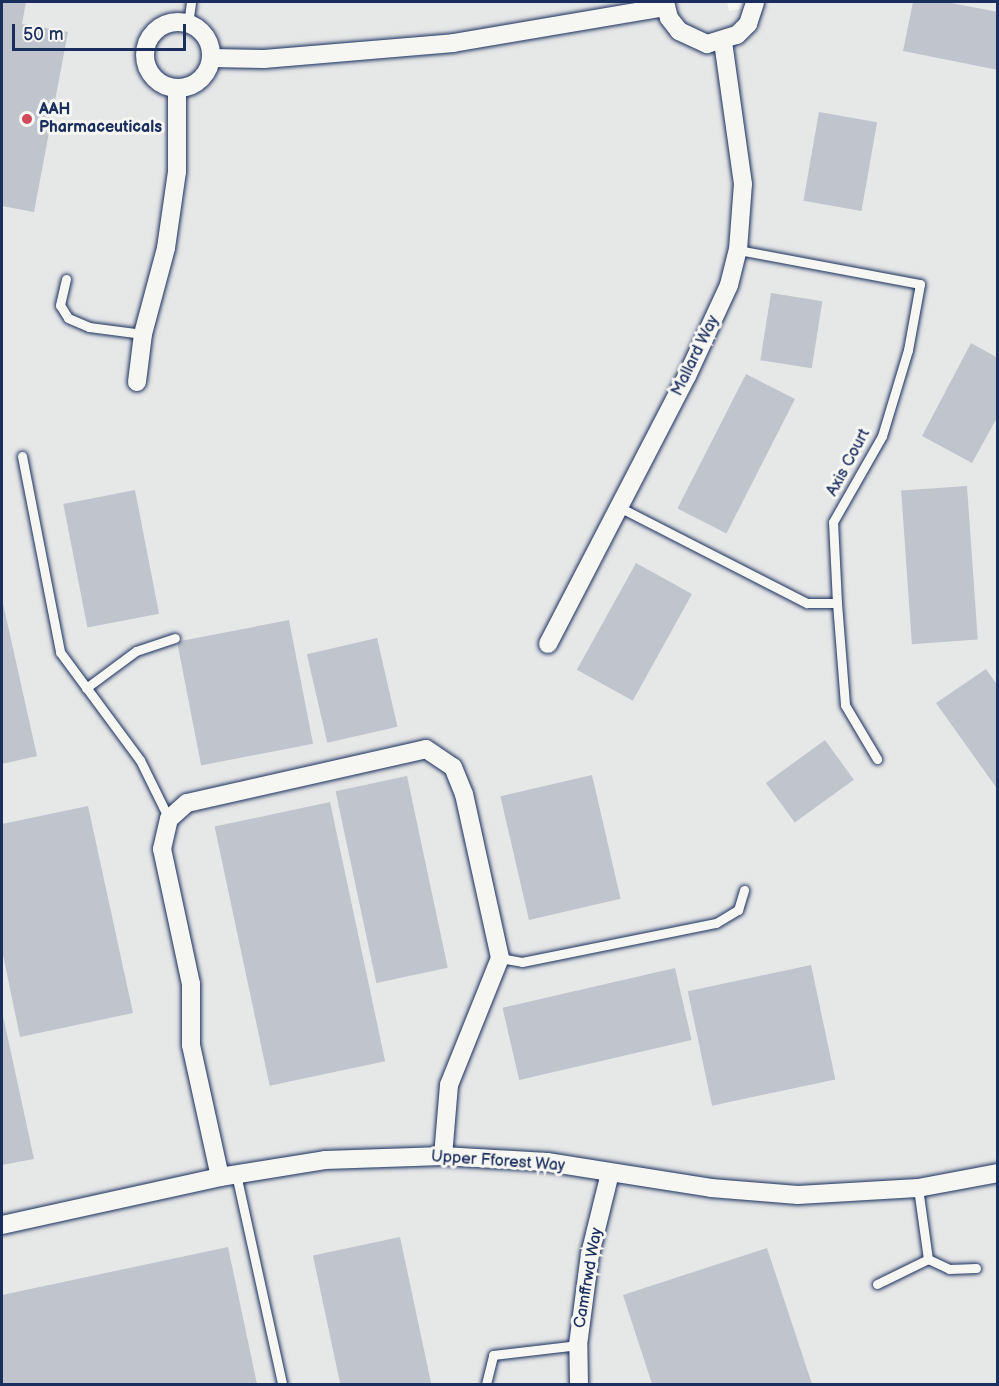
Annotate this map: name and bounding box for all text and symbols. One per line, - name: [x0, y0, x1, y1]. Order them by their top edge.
- scale bar: [15, 12, 189, 50]
- text: 50 m: [23, 24, 64, 45]
- place label: AAH Pharmaceuticals: [39, 100, 162, 138]
- marker: AAH Pharmaceuticals: [20, 112, 34, 126]
- street label: Mallard Way: [668, 312, 724, 400]
- street label: Axis Court: [823, 426, 875, 500]
- street label: Upper Fforest Way: [430, 1148, 566, 1176]
- street label: Camffrwd Way: [571, 1226, 607, 1330]

